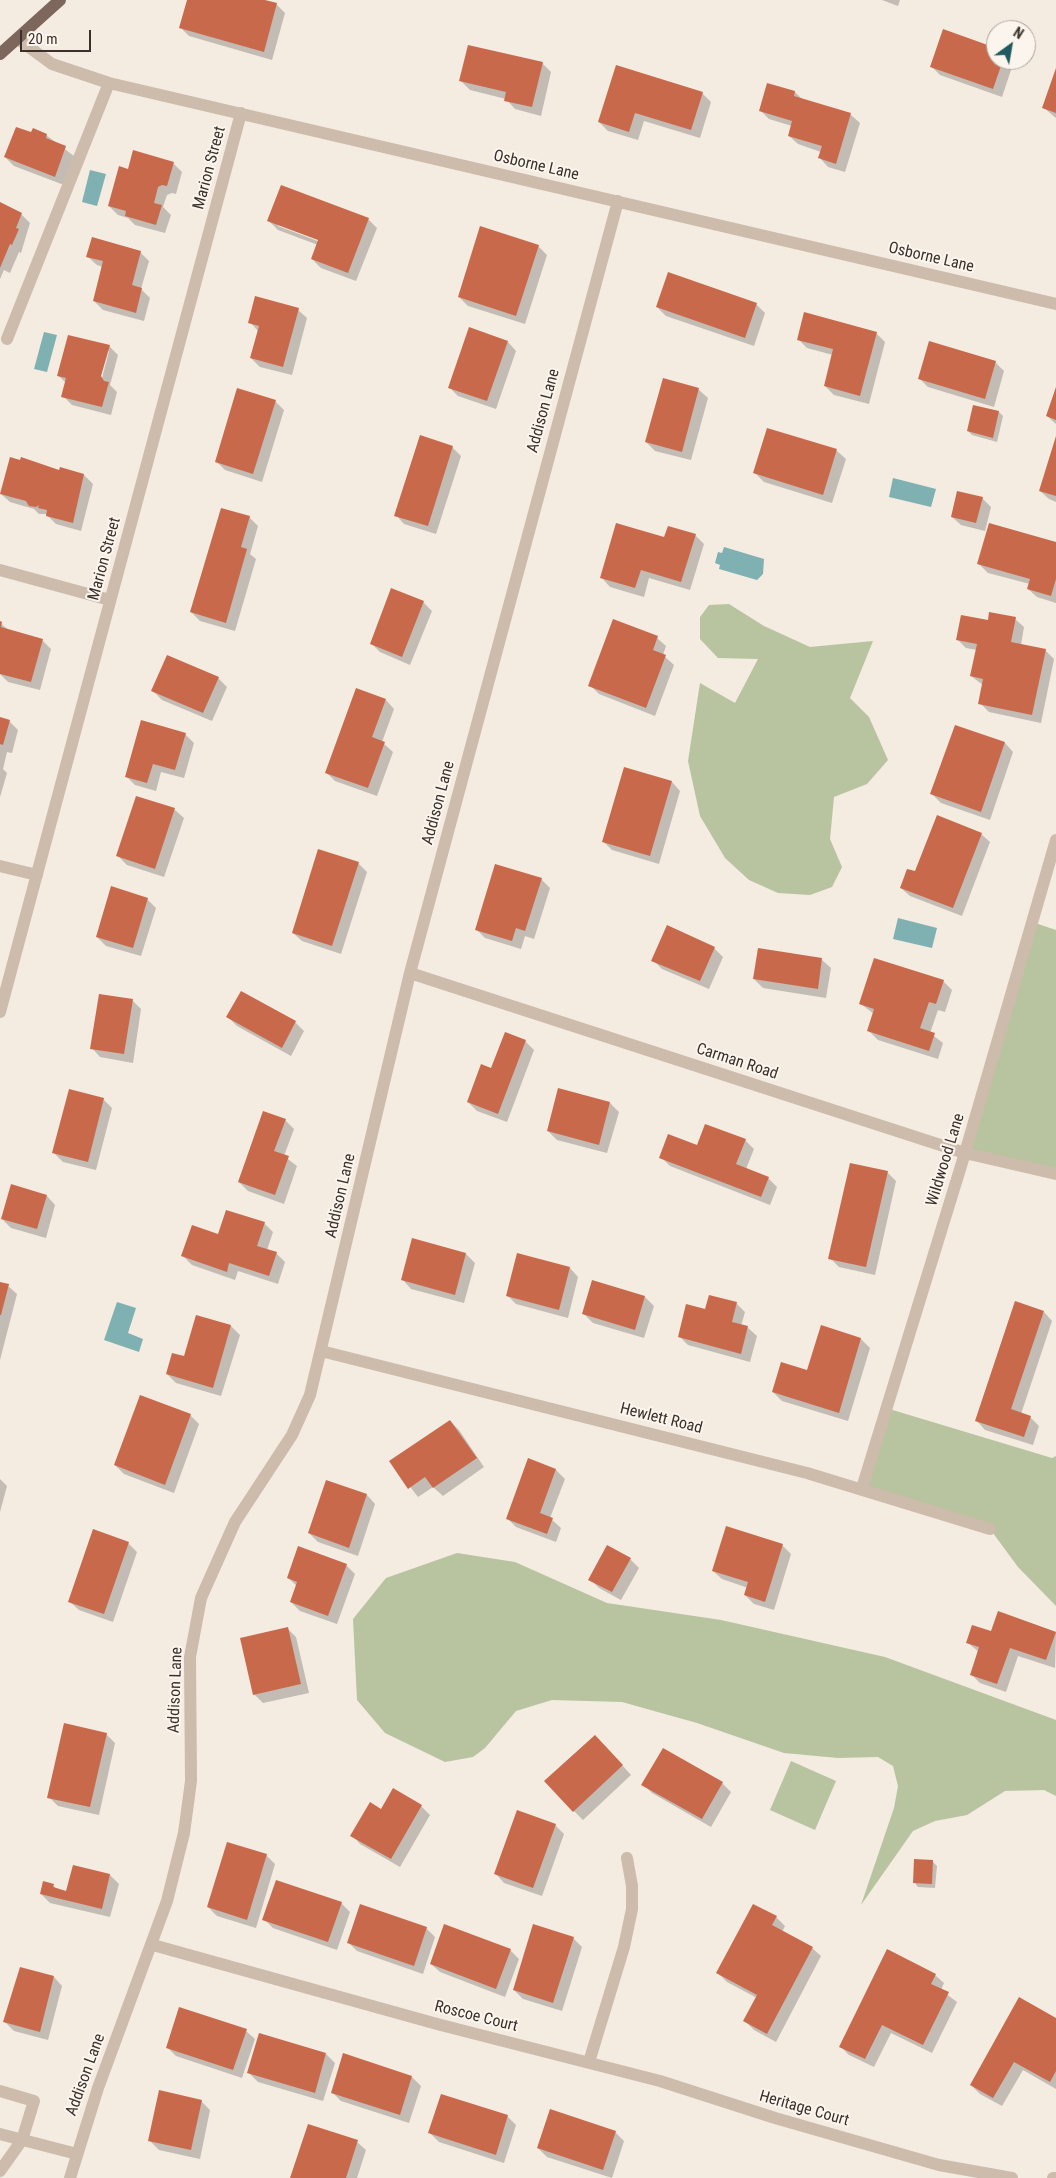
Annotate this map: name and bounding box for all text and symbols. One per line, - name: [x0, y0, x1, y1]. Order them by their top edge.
- scale bar: [22, 20, 94, 52]
- north arrow: [986, 20, 1036, 70]
- text: N: [1011, 24, 1026, 42]
- text: 20 m: [28, 30, 58, 48]
- street label: Marion Street: [190, 124, 230, 212]
- street label: Osborne Lane: [491, 147, 581, 185]
- street label: Osborne Lane: [886, 239, 976, 277]
- street label: Addison Lane: [524, 367, 564, 455]
- street label: Marion Street: [85, 515, 125, 603]
- street label: Addison Lane: [419, 759, 459, 847]
- street label: Carman Road: [694, 1040, 780, 1084]
- street label: Wildwood Lane: [923, 1111, 969, 1209]
- street label: Addison Lane: [322, 1152, 360, 1240]
- street label: Hewlett Road: [618, 1399, 704, 1439]
- street label: Addison Lane: [165, 1647, 187, 1733]
- street label: Roscoe Court: [432, 1997, 520, 2037]
- street label: Addison Lane: [62, 2031, 110, 2119]
- street label: Heritage Court: [757, 2087, 851, 2131]

